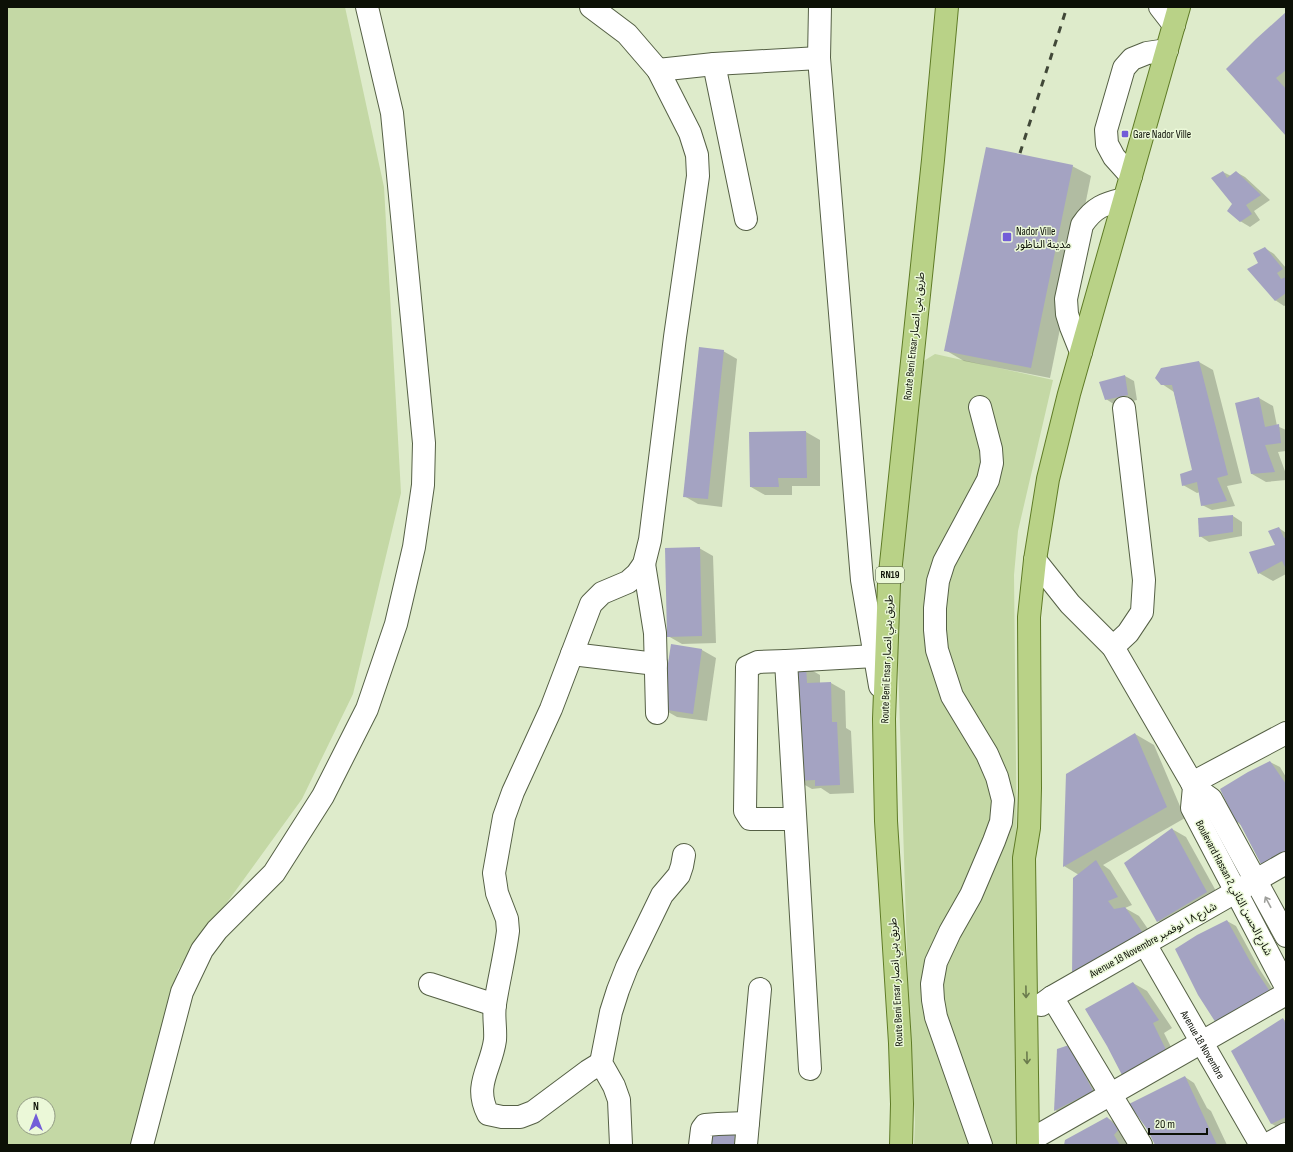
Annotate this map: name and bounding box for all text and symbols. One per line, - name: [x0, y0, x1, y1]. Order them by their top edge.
- place label: Gare Nador Ville: [1133, 128, 1191, 141]
- marker: Gare Nador Ville: [1120, 129, 1130, 139]
- place label: Nador Ville مدينة الناظور: [1015, 225, 1071, 251]
- marker: Nador Ville مدينة الناظور: [1001, 231, 1013, 243]
- street label: Route Beni Ensar طريق بني انصار: [901, 271, 930, 401]
- road number: RN19: [876, 567, 904, 583]
- street label: Route Beni Ensar طريق بني انصار: [878, 594, 898, 724]
- street label: Boulevard Hassan 2 شارع الحسن الثاني: [1191, 818, 1275, 959]
- one-way arrow: [1263, 896, 1271, 908]
- street label: Avenue 18 Novembre شارع ١٨ نوفمبر: [1086, 899, 1220, 982]
- street label: Route Beni Ensar طريق بني انصار: [886, 917, 908, 1047]
- one-way arrow: [1023, 985, 1030, 998]
- street label: Avenue 18 Novembre: [1178, 1007, 1228, 1081]
- one-way arrow: [1024, 1051, 1031, 1064]
- north arrow: [16, 1096, 56, 1136]
- text: N: [33, 1100, 39, 1113]
- scale bar: [1149, 1110, 1207, 1136]
- text: 20 m: [1155, 1117, 1175, 1132]

